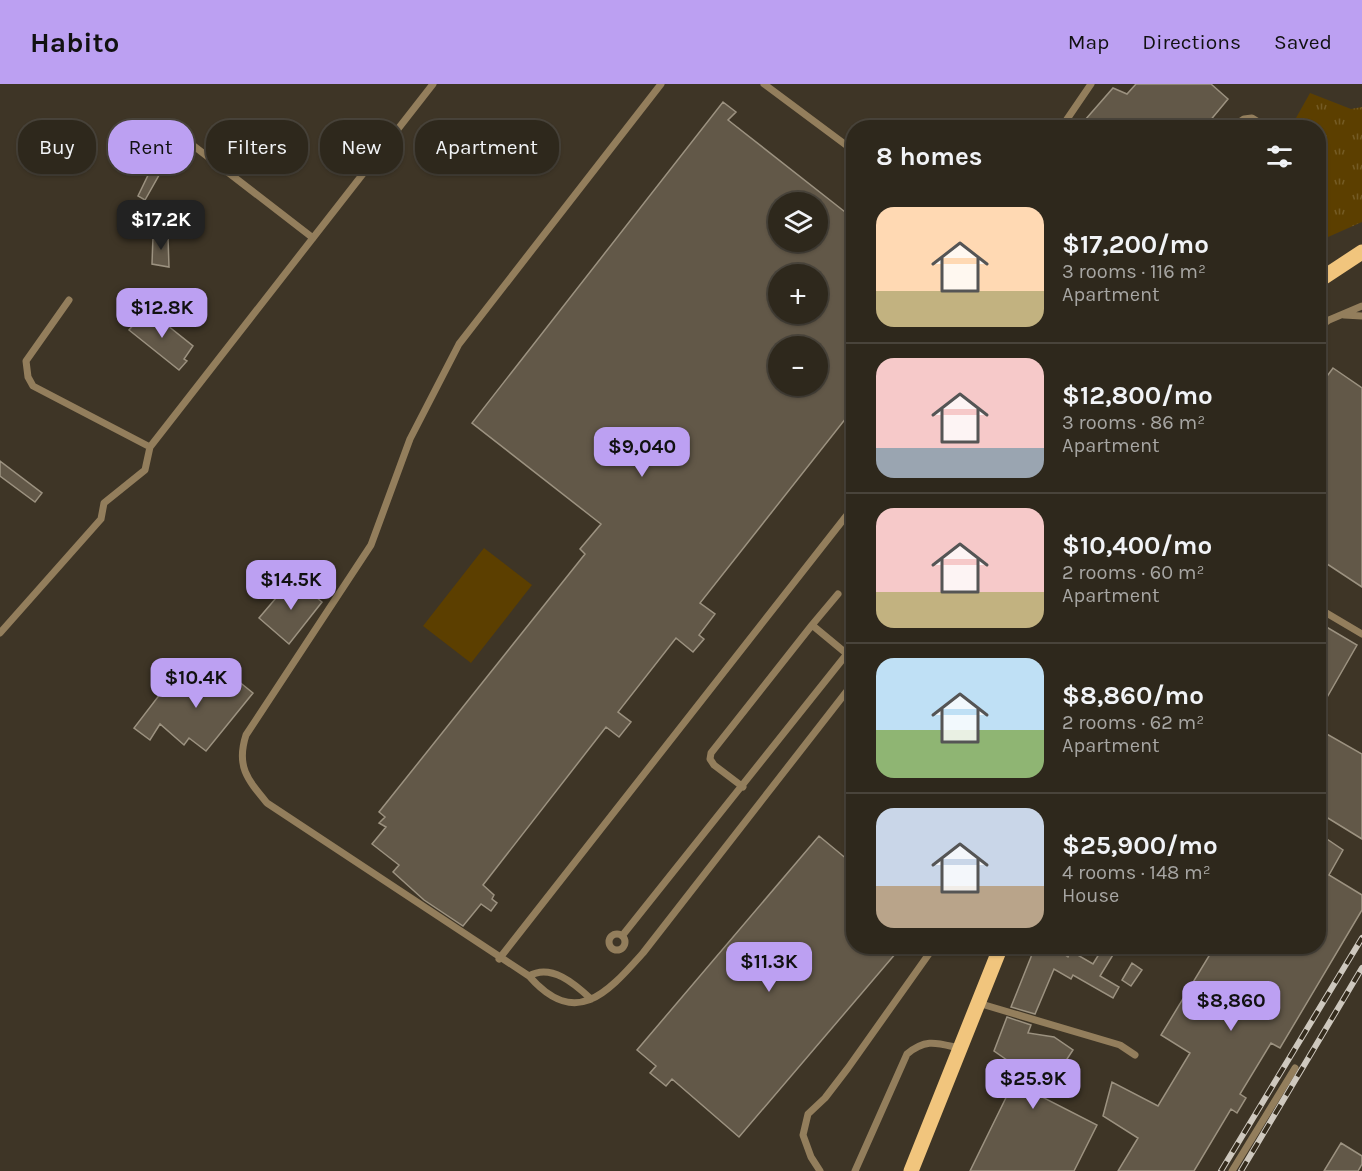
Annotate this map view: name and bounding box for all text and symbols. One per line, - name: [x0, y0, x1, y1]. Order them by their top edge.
- text: Habito: [30, 26, 119, 59]
- text: Map: [1068, 30, 1109, 54]
- text: Directions: [1142, 30, 1241, 54]
- text: Saved: [1274, 30, 1332, 54]
- chip: Buy: [18, 120, 96, 174]
- chip: Rent: [108, 120, 194, 174]
- chip: Filters: [206, 120, 308, 174]
- chip: New: [320, 120, 403, 174]
- chip: Apartment: [415, 120, 559, 174]
- icon: filters: [1263, 140, 1296, 173]
- text: 8 homes: [876, 141, 982, 172]
- map controls: [768, 192, 828, 396]
- button: layers: [768, 192, 828, 252]
- pin: $17.2K: [112, 200, 210, 251]
- text: $17.2K: [131, 208, 191, 231]
- text: $17,200/mo: [1062, 229, 1209, 260]
- icon: home: [924, 231, 996, 303]
- text: 3 rooms · 116 m²: [1062, 260, 1206, 283]
- button: +: [768, 264, 828, 324]
- text: Apartment: [1062, 283, 1160, 306]
- pin: $12.8K: [113, 288, 211, 339]
- text: $12.8K: [130, 296, 194, 319]
- button: −: [768, 336, 828, 396]
- text: $12,800/mo: [1062, 380, 1213, 411]
- icon: home: [924, 382, 996, 454]
- text: 3 rooms · 86 m²: [1062, 411, 1205, 434]
- pin: $9,040: [593, 427, 691, 478]
- text: Apartment: [1062, 434, 1160, 457]
- text: $9,040: [608, 435, 676, 458]
- text: $10,400/mo: [1062, 530, 1212, 561]
- icon: home: [924, 532, 996, 604]
- pin: $14.5K: [242, 560, 340, 611]
- text: 2 rooms · 60 m²: [1062, 561, 1205, 584]
- text: $14.5K: [260, 568, 322, 591]
- text: Apartment: [1062, 584, 1160, 607]
- pin: $10.4K: [147, 658, 245, 709]
- text: $10.4K: [165, 666, 227, 689]
- text: $8,860/mo: [1062, 680, 1204, 711]
- icon: home: [924, 682, 996, 754]
- text: 2 rooms · 62 m²: [1062, 711, 1204, 734]
- text: Apartment: [1062, 734, 1160, 757]
- text: $25,900/mo: [1062, 830, 1218, 861]
- icon: home: [924, 832, 996, 904]
- text: 4 rooms · 148 m²: [1062, 861, 1211, 884]
- text: House: [1062, 884, 1119, 907]
- pin: $11.3K: [720, 942, 818, 993]
- text: $11.3K: [740, 950, 798, 973]
- pin: $8,860: [1182, 981, 1280, 1032]
- text: $8,860: [1196, 989, 1266, 1012]
- pin: $25.9K: [984, 1059, 1082, 1110]
- text: $25.9K: [999, 1067, 1067, 1090]

